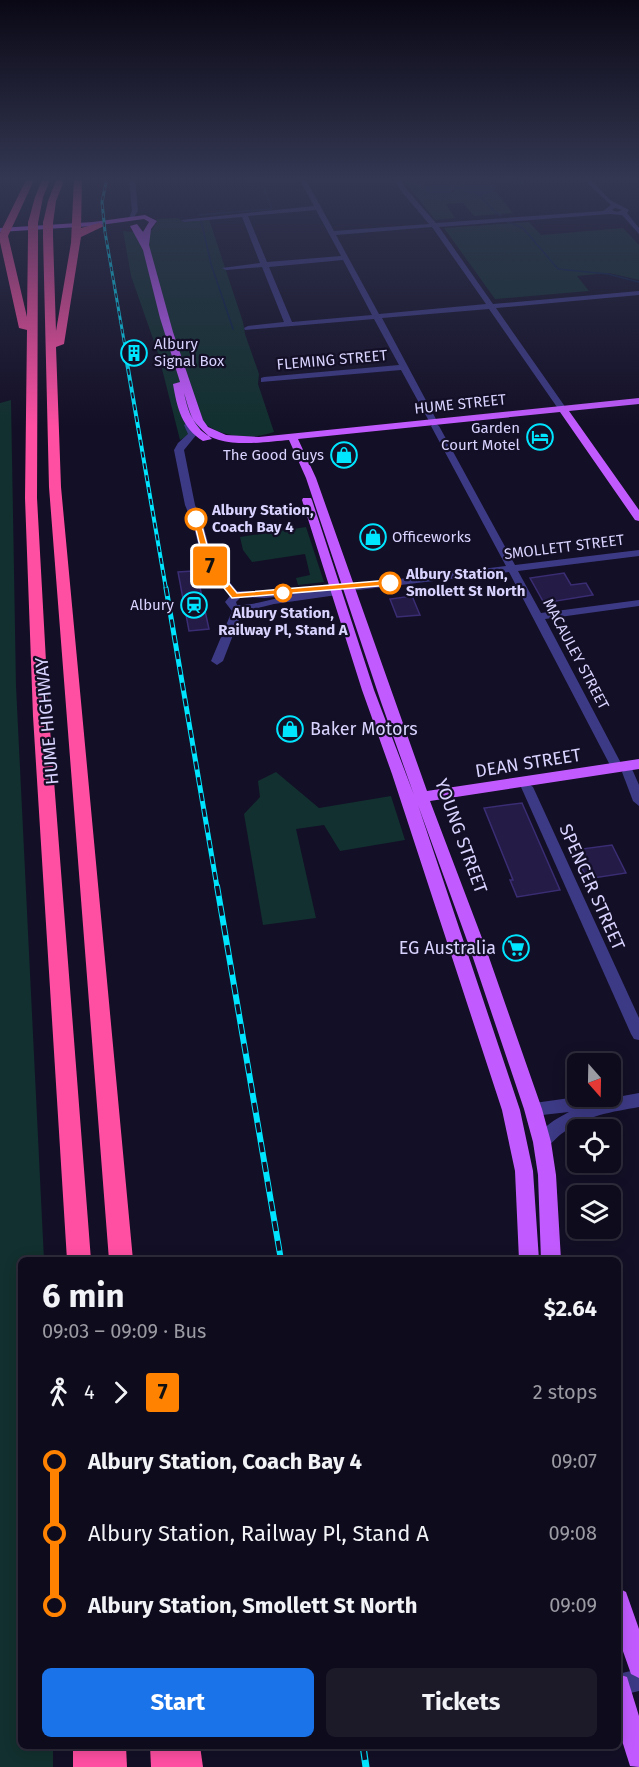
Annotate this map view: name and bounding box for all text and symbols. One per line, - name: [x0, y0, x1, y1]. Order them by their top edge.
- place label: Albury Signal Box: [154, 335, 225, 370]
- building icon: Albury Signal Box: [119, 338, 149, 368]
- street label: FLEMING STREET: [276, 346, 388, 374]
- street label: HUME STREET: [413, 390, 507, 418]
- place label: Garden Court Motel: [441, 419, 521, 454]
- hotel icon: Garden Court Motel: [525, 422, 555, 452]
- shop icon: The Good Guys: [329, 440, 359, 470]
- place label: The Good Guys: [223, 446, 324, 464]
- place label: Albury Station, Coach Bay 4: [211, 501, 314, 536]
- marker: Albury Station, Coach Bay 4: [185, 508, 207, 530]
- shop icon: Officeworks: [358, 522, 388, 552]
- place label: Officeworks: [392, 528, 471, 546]
- street label: SMOLLETT STREET: [503, 531, 625, 563]
- line badge: 7: [190, 546, 230, 586]
- text: 7: [205, 553, 215, 579]
- place label: Albury Station, Smollett St North: [405, 565, 525, 600]
- marker: Albury Station, Smollett St North: [379, 572, 401, 594]
- marker: Albury Station, Railway Pl, Stand A: [274, 584, 292, 602]
- station icon: Albury: [179, 590, 209, 620]
- street label: MACAULEY STREET: [539, 595, 613, 713]
- place label: Albury: [130, 596, 175, 614]
- place label: Albury Station, Railway Pl, Stand A: [218, 604, 349, 639]
- street label: HUME HIGHWAY: [30, 656, 64, 786]
- shop icon: Baker Motors: [275, 714, 305, 744]
- place label: Baker Motors: [310, 718, 418, 740]
- street label: DEAN STREET: [474, 744, 583, 782]
- street label: YOUNG STREET: [430, 776, 492, 897]
- street label: SPENCER STREET: [554, 821, 630, 954]
- supermarket icon: EG Australia: [501, 933, 531, 963]
- place label: EG Australia: [399, 937, 496, 959]
- north arrow: [567, 1053, 621, 1107]
- map controls: [567, 1053, 621, 1239]
- button: locate: [567, 1119, 621, 1173]
- button: layers: [567, 1185, 621, 1239]
- text: 6 min: [42, 1276, 125, 1316]
- text: $2.64: [544, 1295, 597, 1322]
- text: 09:03 – 09:09 · Bus: [42, 1319, 206, 1343]
- icon: walk: [42, 1376, 75, 1409]
- icon: forward: [104, 1376, 137, 1409]
- text: 7: [158, 1379, 167, 1405]
- text: 4: [84, 1380, 95, 1404]
- text: 2 stops: [533, 1380, 597, 1404]
- text: Albury Station, Coach Bay 4: [88, 1448, 362, 1475]
- text: 09:07: [551, 1449, 597, 1473]
- text: Albury Station, Railway Pl, Stand A: [88, 1520, 429, 1547]
- text: 09:08: [549, 1521, 597, 1545]
- text: Albury Station, Smollett St North: [88, 1592, 417, 1619]
- text: 09:09: [549, 1593, 597, 1617]
- button: Start: [42, 1668, 314, 1737]
- button: Tickets: [326, 1668, 597, 1737]

